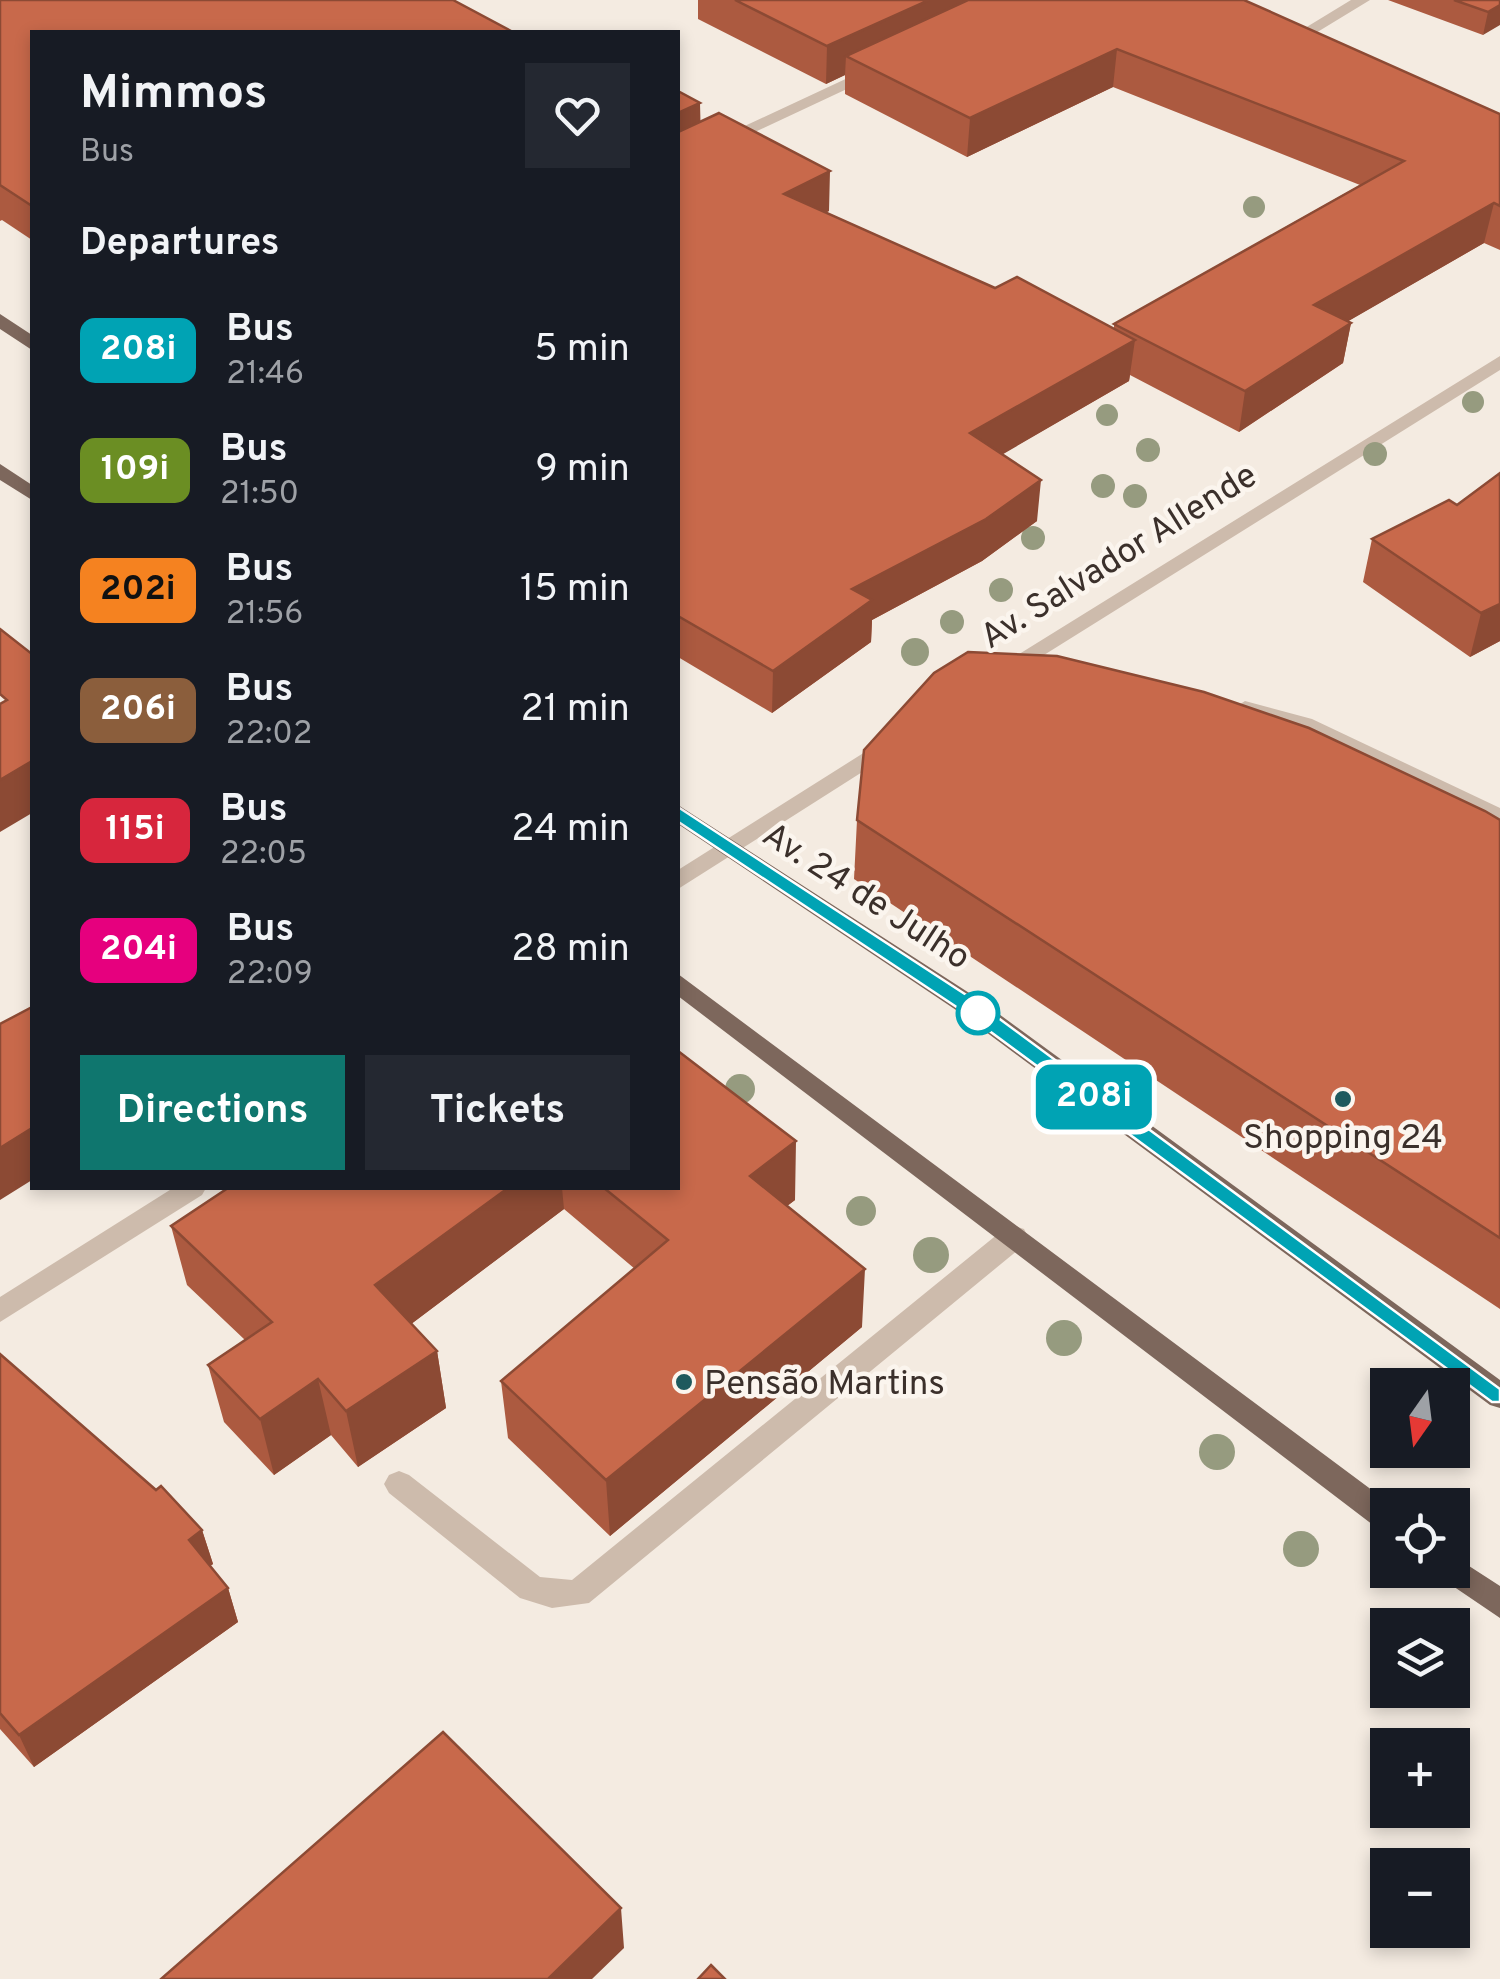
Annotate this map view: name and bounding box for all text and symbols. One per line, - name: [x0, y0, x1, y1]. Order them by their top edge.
- button: heart: [525, 63, 630, 168]
- text: Mimmos: [80, 65, 267, 125]
- text: Bus: [80, 133, 134, 173]
- text: Departures: [80, 220, 280, 269]
- text: Bus: [226, 306, 294, 355]
- text: 5 min: [534, 326, 630, 375]
- text: 208i: [100, 328, 176, 372]
- text: 21:46: [226, 355, 304, 395]
- text: Bus: [220, 426, 287, 475]
- text: 9 min: [535, 446, 630, 495]
- text: 109i: [101, 448, 169, 492]
- street label: Av. Salvador Allende: [973, 455, 1266, 660]
- text: 21:50: [220, 475, 299, 515]
- text: Bus: [226, 546, 293, 595]
- text: 15 min: [520, 566, 630, 615]
- text: 202i: [100, 568, 176, 612]
- text: 21:56: [226, 595, 303, 635]
- text: Bus: [226, 666, 293, 715]
- text: 21 min: [520, 686, 630, 735]
- text: 206i: [100, 688, 176, 732]
- text: 22:02: [226, 715, 312, 755]
- text: Bus: [220, 786, 287, 835]
- text: 24 min: [511, 806, 630, 855]
- text: 115i: [105, 808, 165, 852]
- street label: Av. 24 de Julho: [753, 814, 978, 981]
- text: 22:05: [220, 835, 307, 875]
- text: Bus: [227, 906, 294, 955]
- text: 28 min: [511, 926, 630, 975]
- text: 204i: [100, 928, 177, 972]
- text: 22:09: [227, 955, 313, 995]
- unlabelled marker: [957, 992, 999, 1034]
- button: Directions: [80, 1055, 345, 1170]
- button: Tickets: [365, 1055, 630, 1170]
- line badge: 208i: [1024, 1064, 1164, 1130]
- text: 208i: [1056, 1075, 1132, 1119]
- marker: Shopping 24: [1332, 1088, 1354, 1110]
- place label: Shopping 24: [1243, 1117, 1443, 1161]
- place label: Pensão Martins: [704, 1363, 945, 1407]
- north arrow: [1370, 1368, 1470, 1468]
- map controls: [1370, 1368, 1470, 1948]
- marker: Pensão Martins: [673, 1371, 695, 1393]
- button: locate: [1370, 1488, 1470, 1588]
- button: layers: [1370, 1608, 1470, 1708]
- button: +: [1370, 1728, 1470, 1828]
- button: −: [1370, 1848, 1470, 1948]

